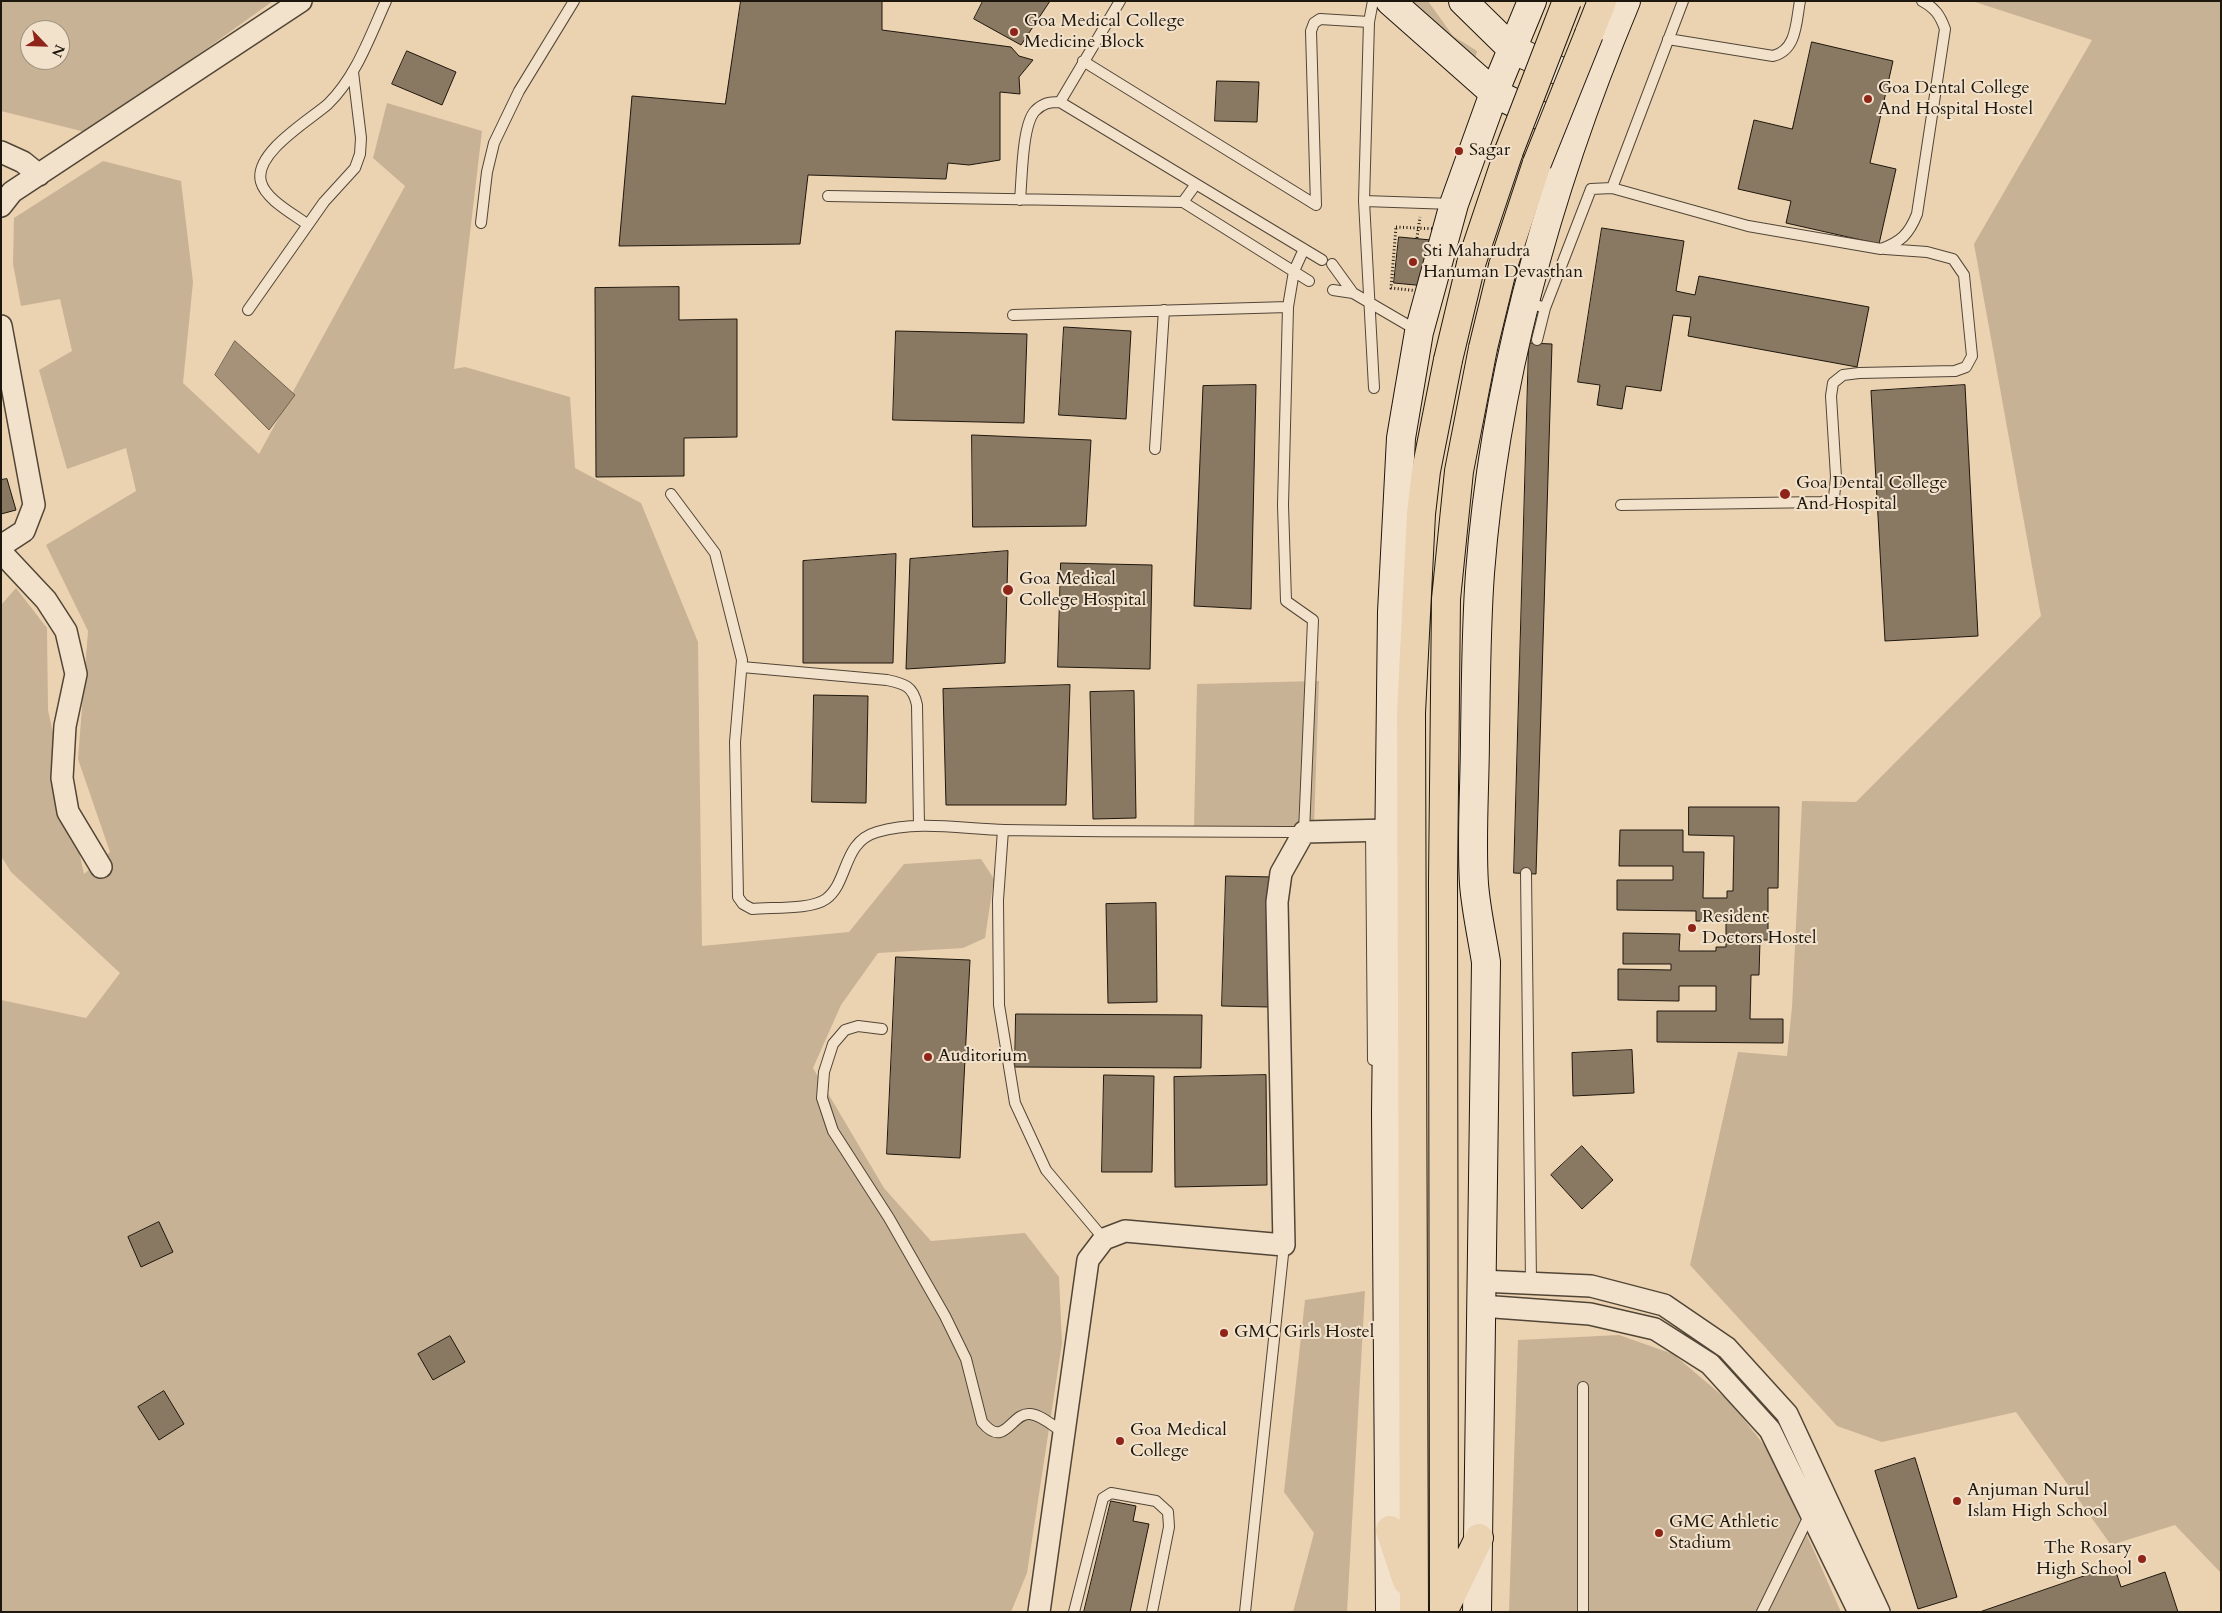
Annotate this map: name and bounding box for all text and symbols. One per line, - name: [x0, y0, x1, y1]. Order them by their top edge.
- place label: Goa Medical College Medicine Block: [1024, 11, 1185, 54]
- north arrow: [20, 20, 70, 70]
- marker: Goa Medical College Medicine Block: [1008, 26, 1020, 38]
- text: N: [47, 41, 69, 60]
- place label: Goa Dental College And Hospital Hostel: [1878, 78, 2033, 120]
- marker: Goa Dental College And Hospital Hostel: [1862, 93, 1874, 105]
- place label: Sagar: [1469, 140, 1510, 162]
- marker: Sagar: [1453, 145, 1465, 157]
- place label: Sti Maharudra Hanuman Devasthan: [1423, 241, 1583, 284]
- marker: Sti Maharudra Hanuman Devasthan: [1407, 256, 1419, 268]
- place label: Goa Dental College And Hospital: [1796, 473, 1948, 516]
- marker: Goa Dental College And Hospital: [1778, 487, 1792, 501]
- place label: Goa Medical College Hospital: [1019, 569, 1146, 612]
- marker: Goa Medical College Hospital: [1001, 583, 1015, 597]
- place label: Resident Doctors Hostel: [1702, 907, 1817, 950]
- marker: Resident Doctors Hostel: [1686, 922, 1698, 934]
- place label: Auditorium: [938, 1046, 1027, 1068]
- marker: Auditorium: [922, 1051, 934, 1063]
- place label: GMC Girls Hostel: [1234, 1322, 1374, 1344]
- marker: GMC Girls Hostel: [1218, 1327, 1230, 1339]
- place label: Goa Medical College: [1130, 1420, 1227, 1462]
- marker: Goa Medical College: [1114, 1435, 1126, 1447]
- place label: Anjuman Nurul Islam High School: [1967, 1480, 2108, 1522]
- marker: Anjuman Nurul Islam High School: [1951, 1495, 1963, 1507]
- place label: GMC Athletic Stadium: [1669, 1512, 1779, 1555]
- marker: GMC Athletic Stadium: [1653, 1527, 1665, 1539]
- place label: The Rosary High School: [2036, 1538, 2132, 1580]
- marker: The Rosary High School: [2136, 1553, 2148, 1565]

